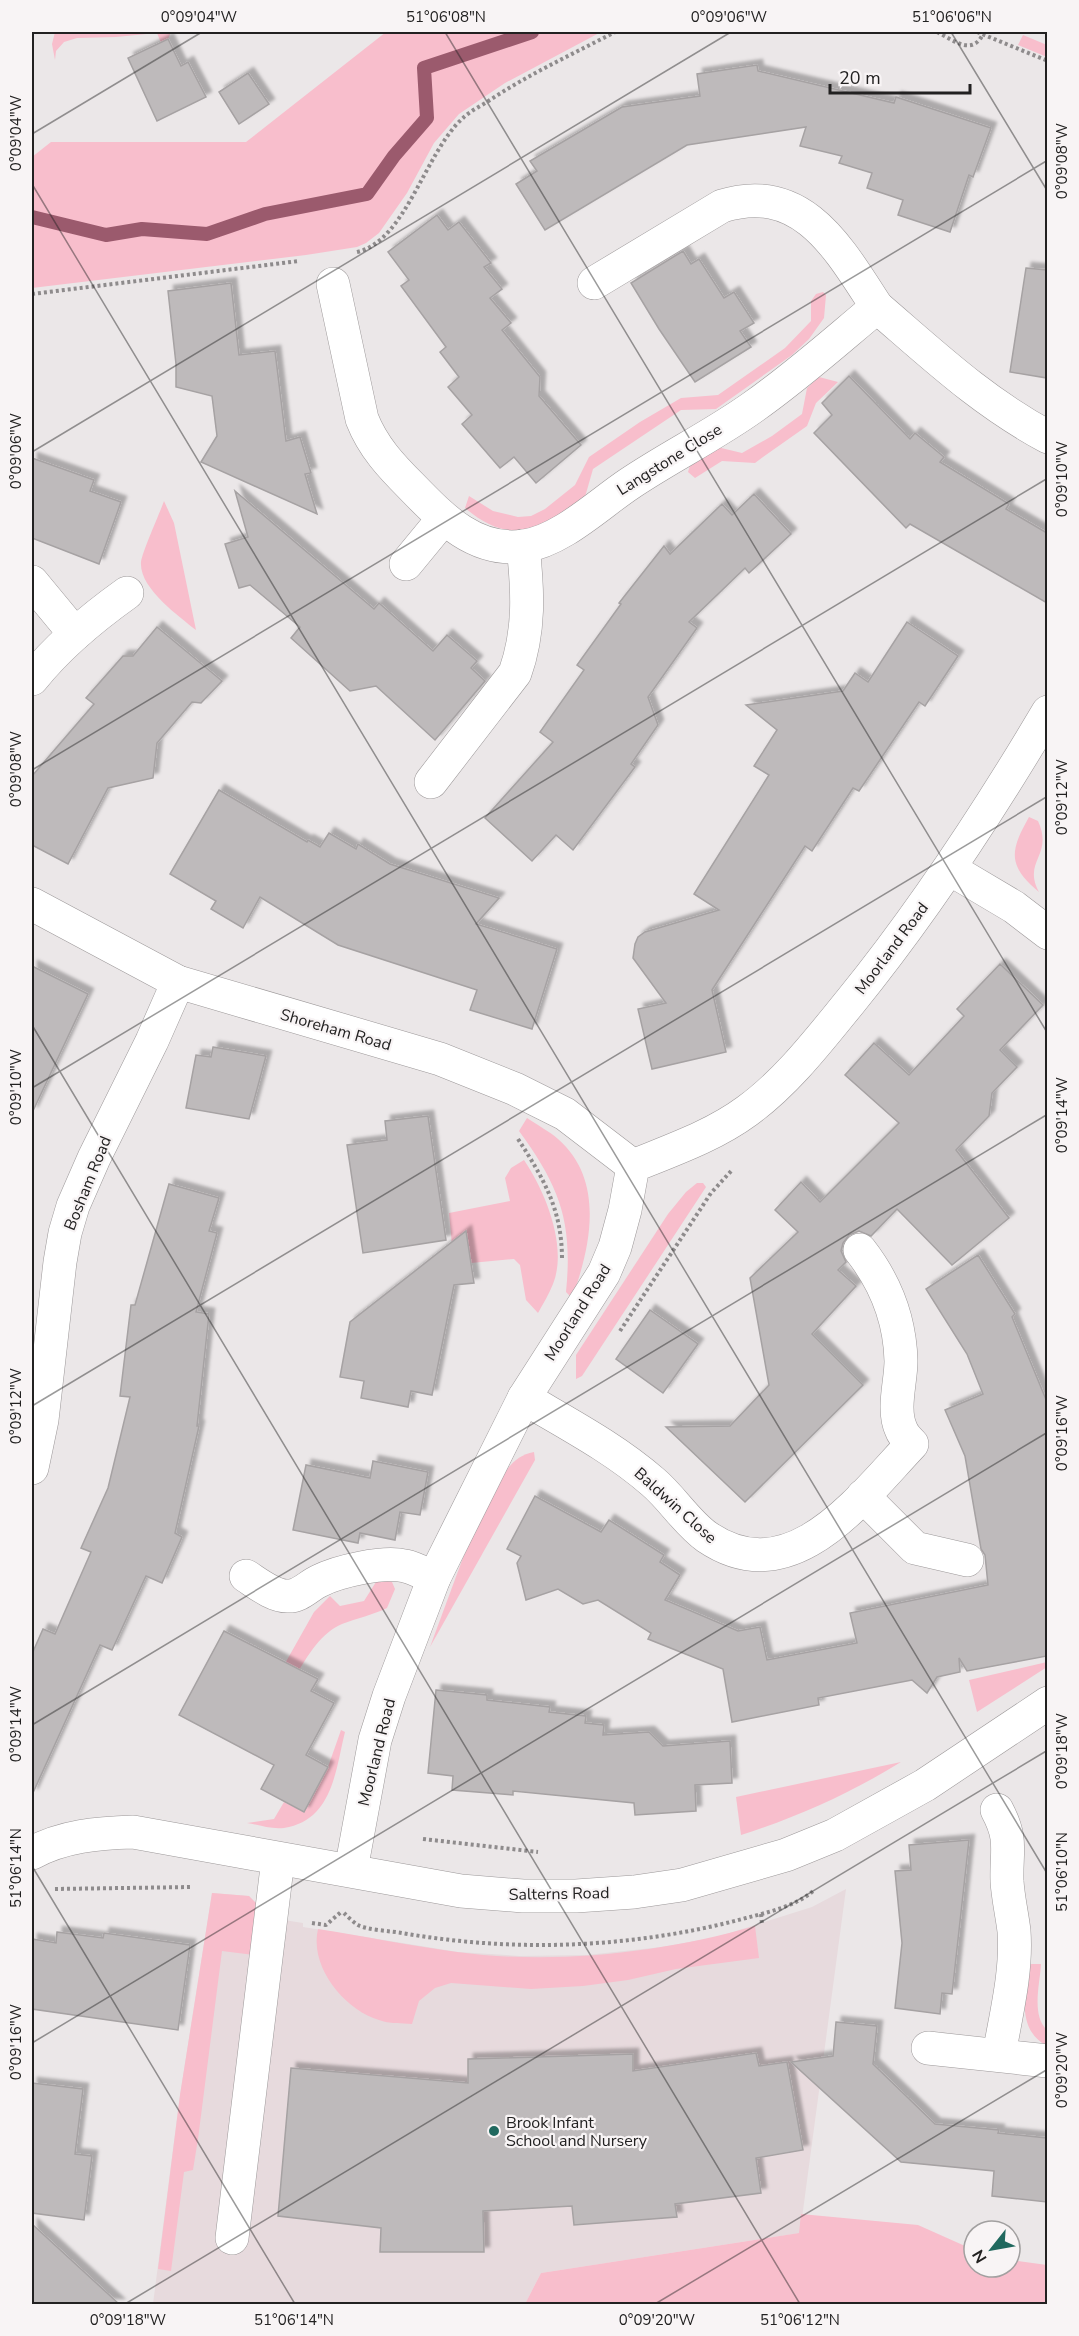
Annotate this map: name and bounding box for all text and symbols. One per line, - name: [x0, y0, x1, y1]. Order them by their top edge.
- text: 0°09'04"W: [161, 7, 238, 27]
- text: 51°06'08"N: [406, 7, 486, 27]
- text: 0°09'06"W: [691, 7, 768, 27]
- text: 51°06'06"N: [912, 7, 992, 27]
- scale bar: [830, 57, 970, 95]
- text: 20 m: [839, 66, 881, 90]
- text: 0°09'04"W: [6, 94, 26, 171]
- text: 0°09'08"W: [1052, 122, 1072, 199]
- text: 0°09'06"W: [6, 412, 26, 489]
- street label: Langstone Close: [613, 419, 726, 501]
- text: 0°09'10"W: [1052, 440, 1072, 517]
- text: 0°09'08"W: [6, 730, 26, 807]
- text: 0°09'12"W: [1052, 758, 1072, 835]
- street label: Moorland Road: [850, 898, 934, 999]
- street label: Shoreham Road: [278, 1004, 394, 1056]
- text: 0°09'10"W: [6, 1048, 26, 1125]
- text: 0°09'14"W: [1052, 1076, 1072, 1153]
- street label: Bosham Road: [59, 1133, 117, 1234]
- street label: Moorland Road: [539, 1260, 616, 1365]
- text: 0°09'12"W: [6, 1367, 26, 1444]
- text: 0°09'16"W: [1052, 1394, 1072, 1471]
- street label: Baldwin Close: [629, 1463, 721, 1549]
- text: 0°09'14"W: [6, 1685, 26, 1762]
- street label: Moorland Road: [353, 1696, 401, 1808]
- text: 0°09'18"W: [1052, 1712, 1072, 1789]
- text: 51°06'14"N: [6, 1828, 26, 1908]
- text: 51°06'10"N: [1052, 1832, 1072, 1912]
- street label: Salterns Road: [508, 1882, 610, 1906]
- text: 0°09'16"W: [6, 2003, 26, 2080]
- text: 0°09'20"W: [1052, 2031, 1072, 2108]
- place label: Brook Infant School and Nursery: [506, 2112, 648, 2152]
- marker: Brook Infant School and Nursery: [487, 2124, 501, 2138]
- north arrow: [962, 2219, 1022, 2279]
- text: N: [967, 2245, 993, 2267]
- text: 0°09'18"W: [90, 2310, 167, 2330]
- text: 51°06'14"N: [254, 2310, 334, 2330]
- text: 0°09'20"W: [619, 2310, 696, 2330]
- text: 51°06'12"N: [760, 2310, 840, 2330]

